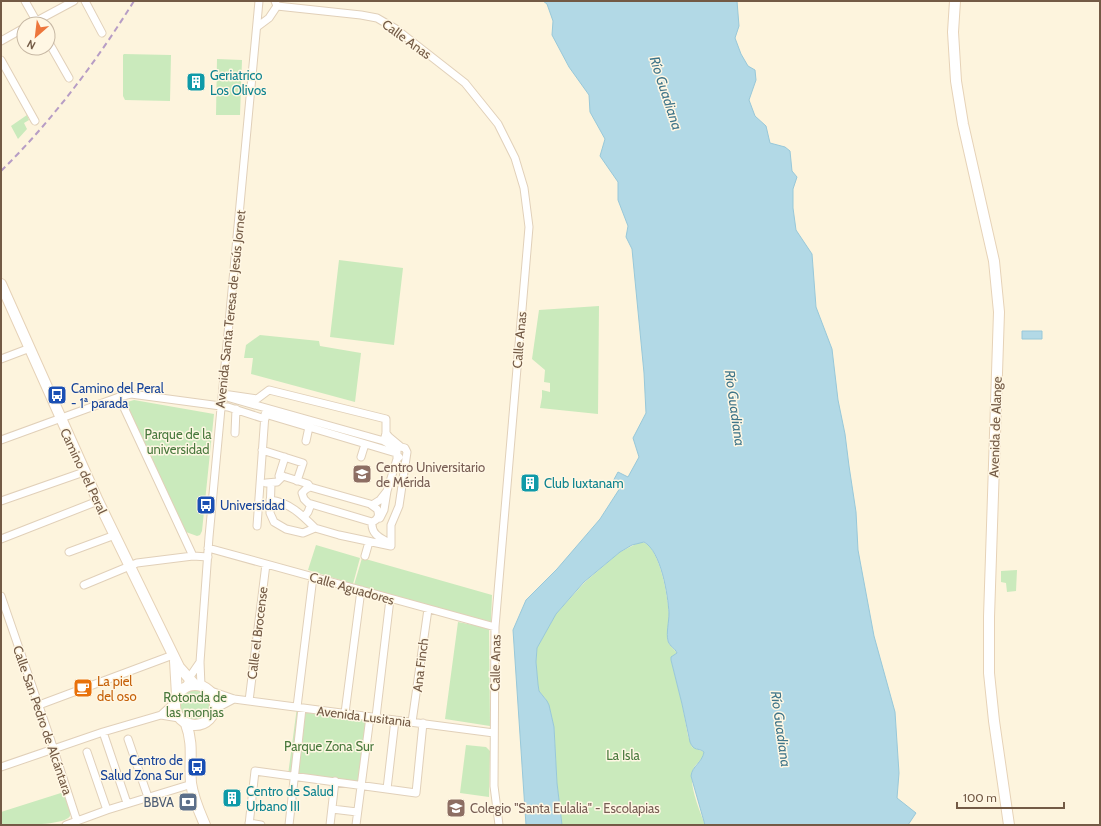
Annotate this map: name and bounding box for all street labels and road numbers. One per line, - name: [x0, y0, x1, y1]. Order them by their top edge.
- street label: Calle Anas: [379, 16, 435, 63]
- street label: Avenida Santa Teresa de Jesús Jornet: [212, 209, 248, 409]
- street label: Calle Anas: [509, 310, 529, 369]
- street label: Avenida de Alange: [985, 376, 1005, 478]
- street label: Camino del Peral: [57, 426, 111, 516]
- street label: Calle Aguadores: [308, 568, 397, 608]
- street label: Calle el Brocense: [243, 585, 271, 680]
- street label: Calle Anas: [487, 634, 504, 692]
- street label: Ana Finch: [409, 637, 431, 693]
- street label: Calle San Pedro de Alcántara: [10, 643, 76, 798]
- street label: Avenida Lusitania: [316, 702, 413, 730]

